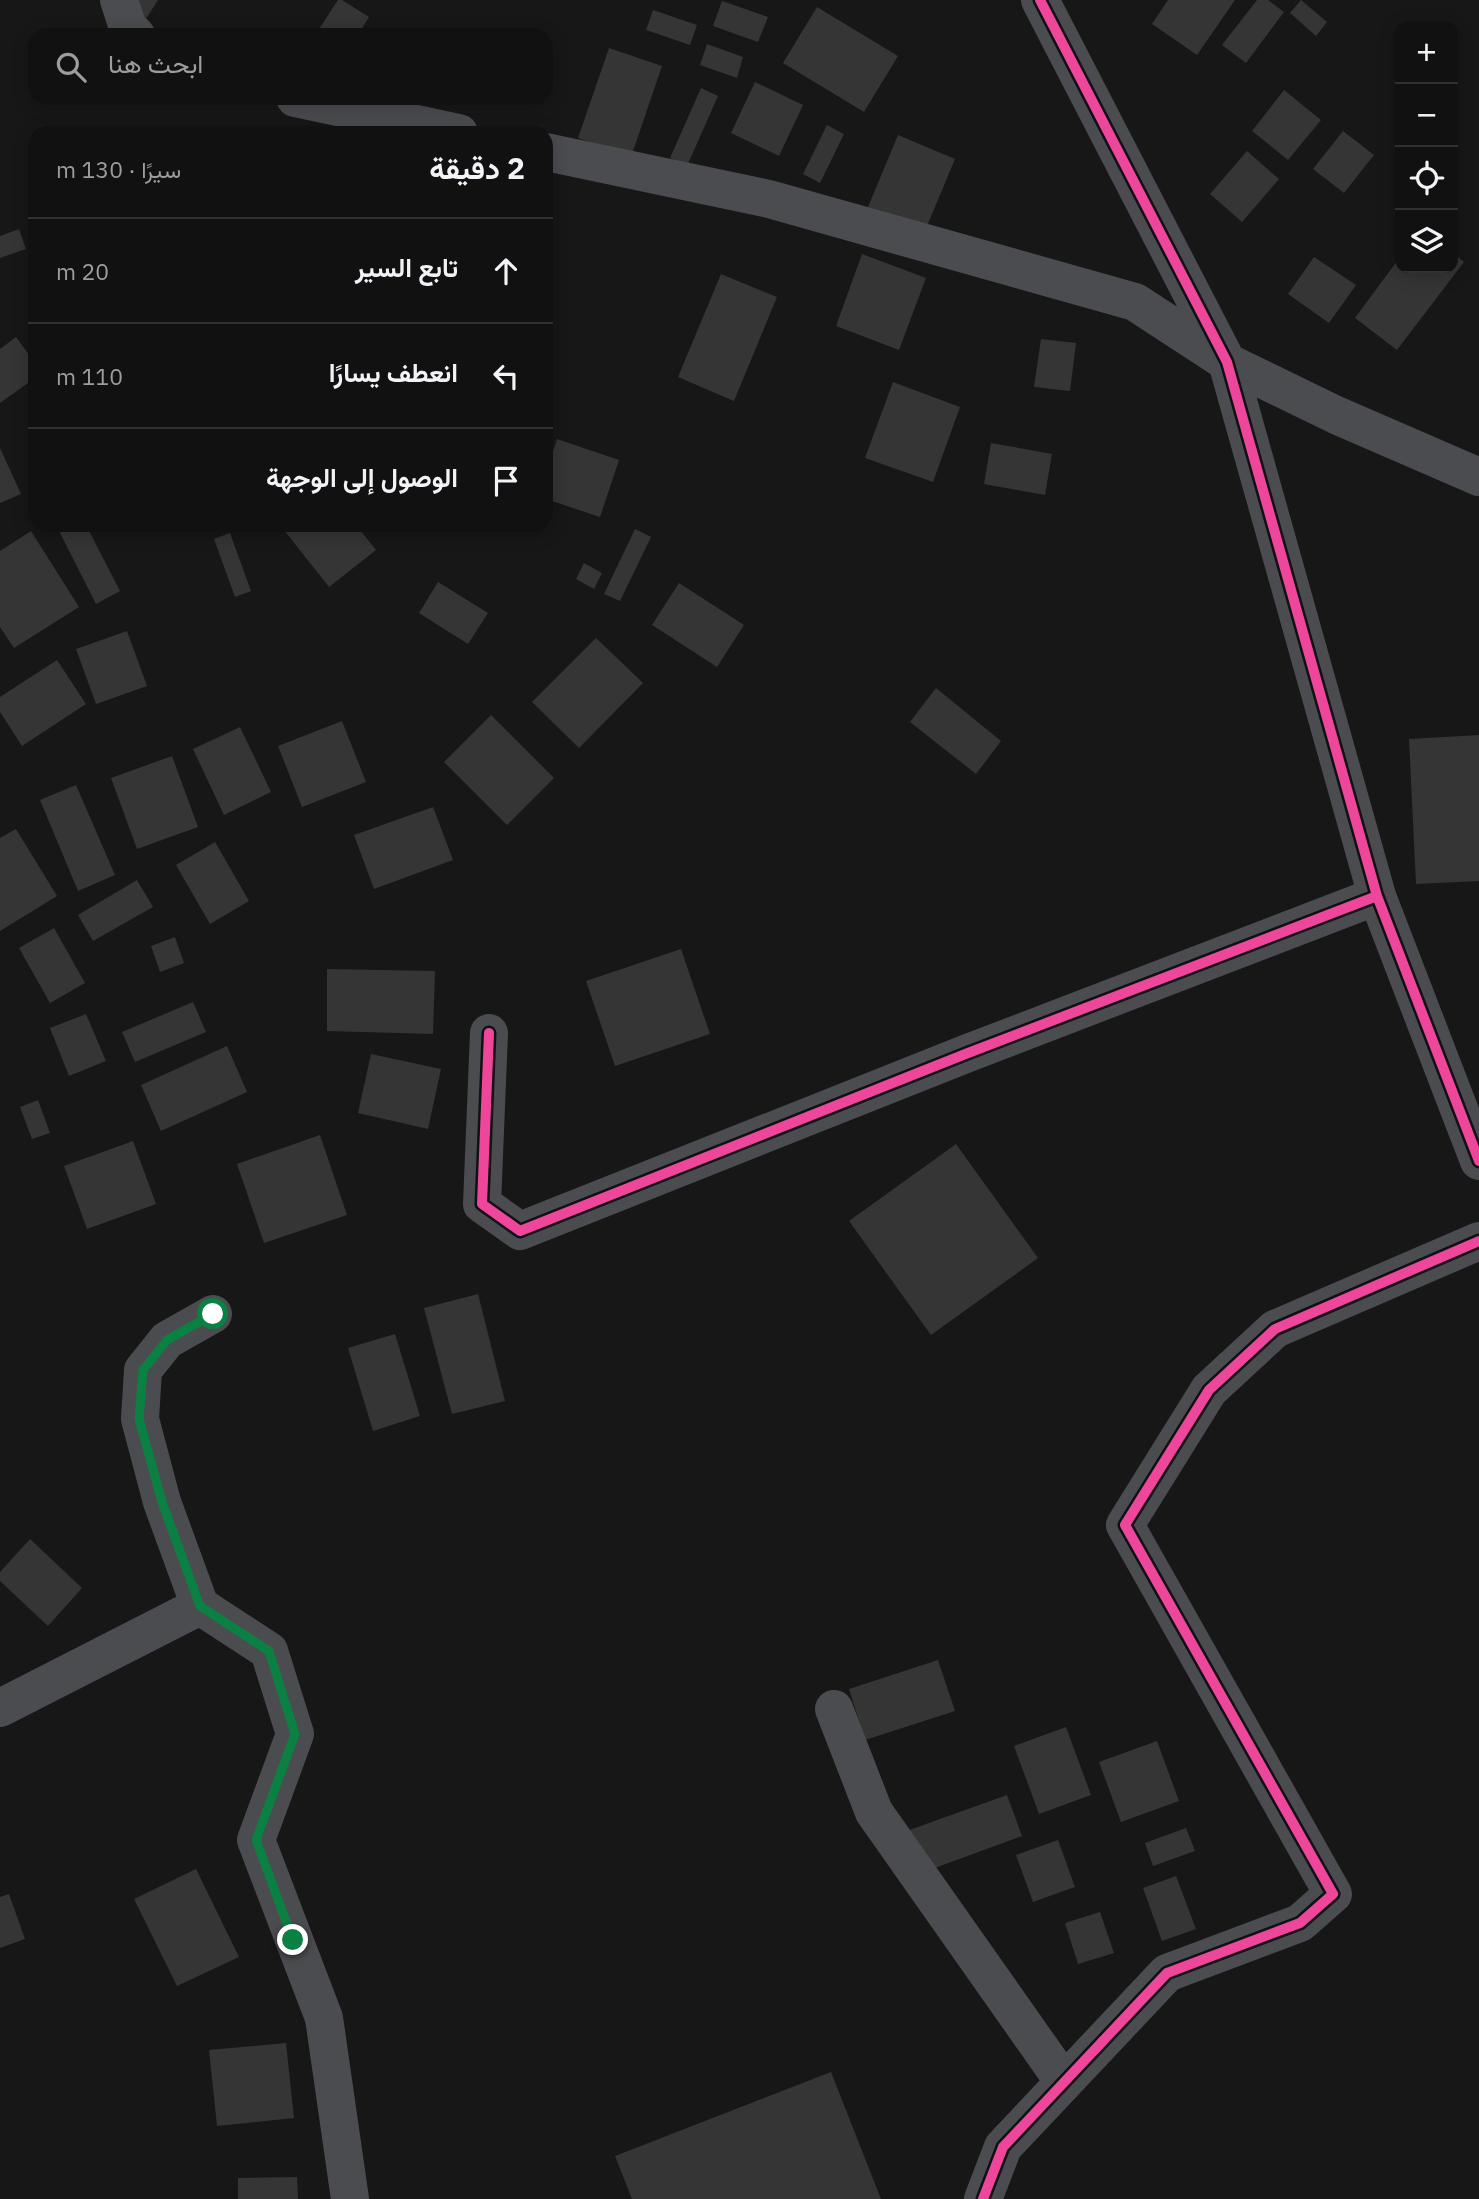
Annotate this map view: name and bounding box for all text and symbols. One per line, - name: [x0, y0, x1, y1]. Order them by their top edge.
- map controls: [1395, 21, 1458, 273]
- button: +: [1395, 21, 1458, 84]
- search box: [28, 28, 553, 105]
- text: ابحث هنا: [108, 46, 203, 80]
- icon: search: [52, 48, 90, 86]
- button: −: [1395, 84, 1458, 147]
- button: locate: [1395, 147, 1458, 210]
- text: 2 دقيقة: [429, 148, 525, 187]
- text: سيرًا · 130 m: [56, 154, 181, 184]
- button: layers: [1395, 210, 1458, 273]
- text: تابع السير: [355, 250, 458, 284]
- icon: ahead: [487, 252, 525, 290]
- text: 20 m: [56, 256, 109, 286]
- text: انعطف يسارًا: [329, 355, 458, 389]
- icon: left: [487, 357, 525, 395]
- text: 110 m: [56, 361, 123, 391]
- text: الوصول إلى الوجهة: [266, 460, 458, 494]
- icon: arrive: [487, 462, 525, 500]
- route start: [197, 1298, 228, 1329]
- route end: [277, 1924, 308, 1955]

